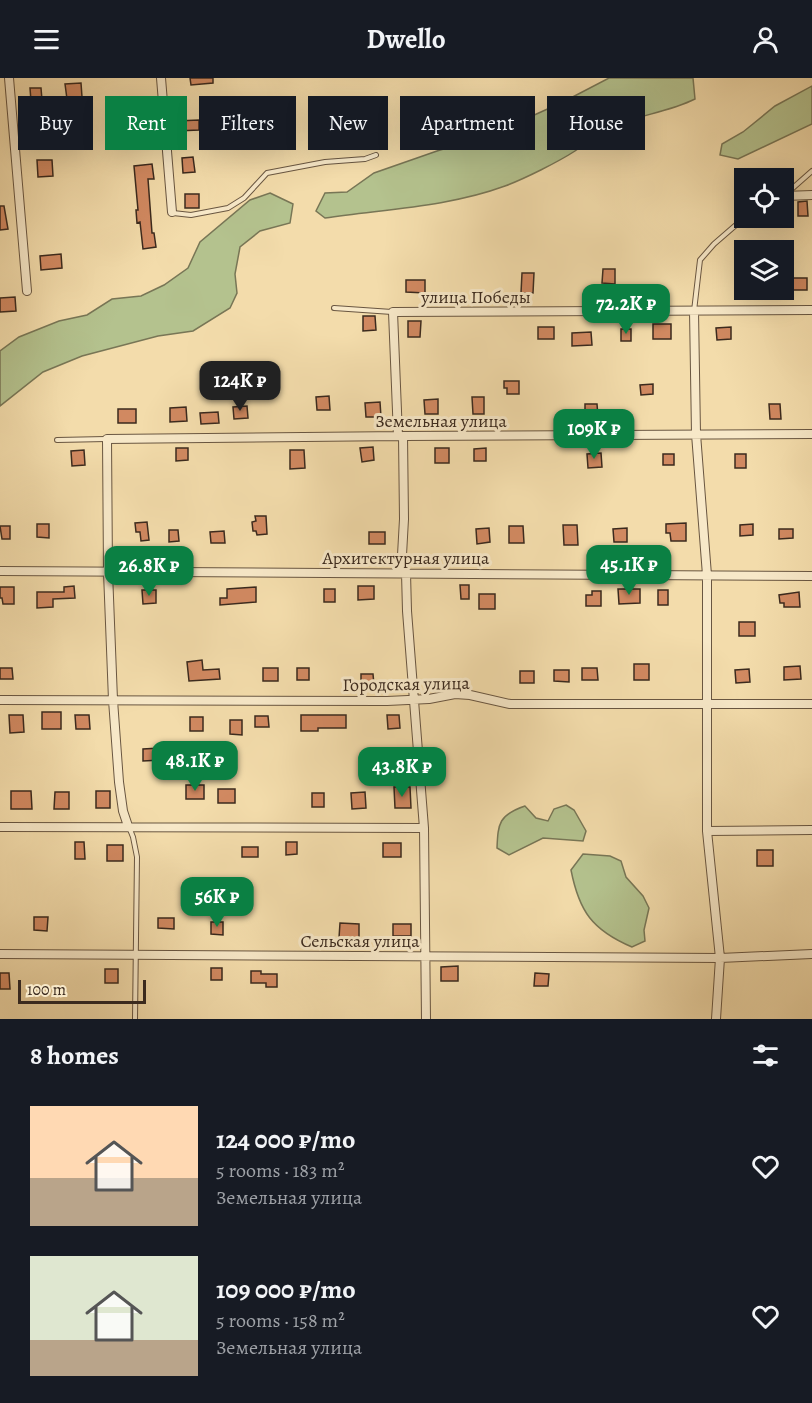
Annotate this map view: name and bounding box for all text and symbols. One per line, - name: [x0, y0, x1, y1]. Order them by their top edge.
- text: Dwello: [366, 21, 446, 57]
- icon: menu: [30, 23, 63, 56]
- icon: person: [749, 23, 782, 56]
- chip: Buy: [18, 96, 93, 150]
- chip: Rent: [105, 96, 187, 150]
- chip: Filters: [199, 96, 296, 150]
- chip: New: [308, 96, 388, 150]
- chip: Apartment: [400, 96, 535, 150]
- chip: House: [547, 96, 645, 150]
- map controls: [734, 168, 794, 300]
- button: locate: [734, 168, 794, 228]
- button: layers: [734, 240, 794, 300]
- pin: 72.2K ₽: [571, 284, 681, 335]
- street label: улица Победы: [420, 285, 531, 309]
- text: 72.2K ₽: [596, 290, 656, 317]
- pin: 124K ₽: [191, 361, 289, 412]
- text: 124K ₽: [214, 367, 267, 394]
- street label: Земельная улица: [375, 409, 507, 433]
- pin: 109K ₽: [545, 409, 643, 460]
- text: 109K ₽: [567, 415, 621, 442]
- pin: 45.1K ₽: [574, 545, 684, 596]
- pin: 26.8K ₽: [94, 546, 204, 597]
- street label: Архитектурная улица: [322, 546, 490, 570]
- text: 45.1K ₽: [600, 551, 658, 578]
- text: 26.8K ₽: [119, 552, 179, 579]
- street label: Городская улица: [342, 671, 471, 697]
- pin: 48.1K ₽: [140, 741, 250, 792]
- text: 48.1K ₽: [166, 747, 224, 774]
- pin: 43.8K ₽: [347, 747, 457, 798]
- text: 43.8K ₽: [372, 753, 432, 780]
- pin: 56K ₽: [175, 877, 259, 928]
- text: 56K ₽: [195, 883, 239, 910]
- street label: Сельская улица: [300, 929, 420, 953]
- scale bar: [18, 977, 146, 1004]
- text: 100 m: [27, 979, 66, 1001]
- text: 8 homes: [30, 1038, 119, 1073]
- icon: filters: [749, 1039, 782, 1072]
- text: 124 000 ₽/mo: [216, 1122, 355, 1157]
- icon: home: [78, 1130, 150, 1202]
- icon: heart: [749, 1150, 782, 1183]
- text: 5 rooms · 183 m²: [216, 1157, 345, 1184]
- text: Земельная улица: [216, 1184, 362, 1211]
- text: 109 000 ₽/mo: [216, 1272, 356, 1307]
- icon: home: [78, 1280, 150, 1352]
- icon: heart: [749, 1300, 782, 1333]
- text: 5 rooms · 158 m²: [216, 1307, 345, 1334]
- text: Земельная улица: [216, 1334, 362, 1361]

